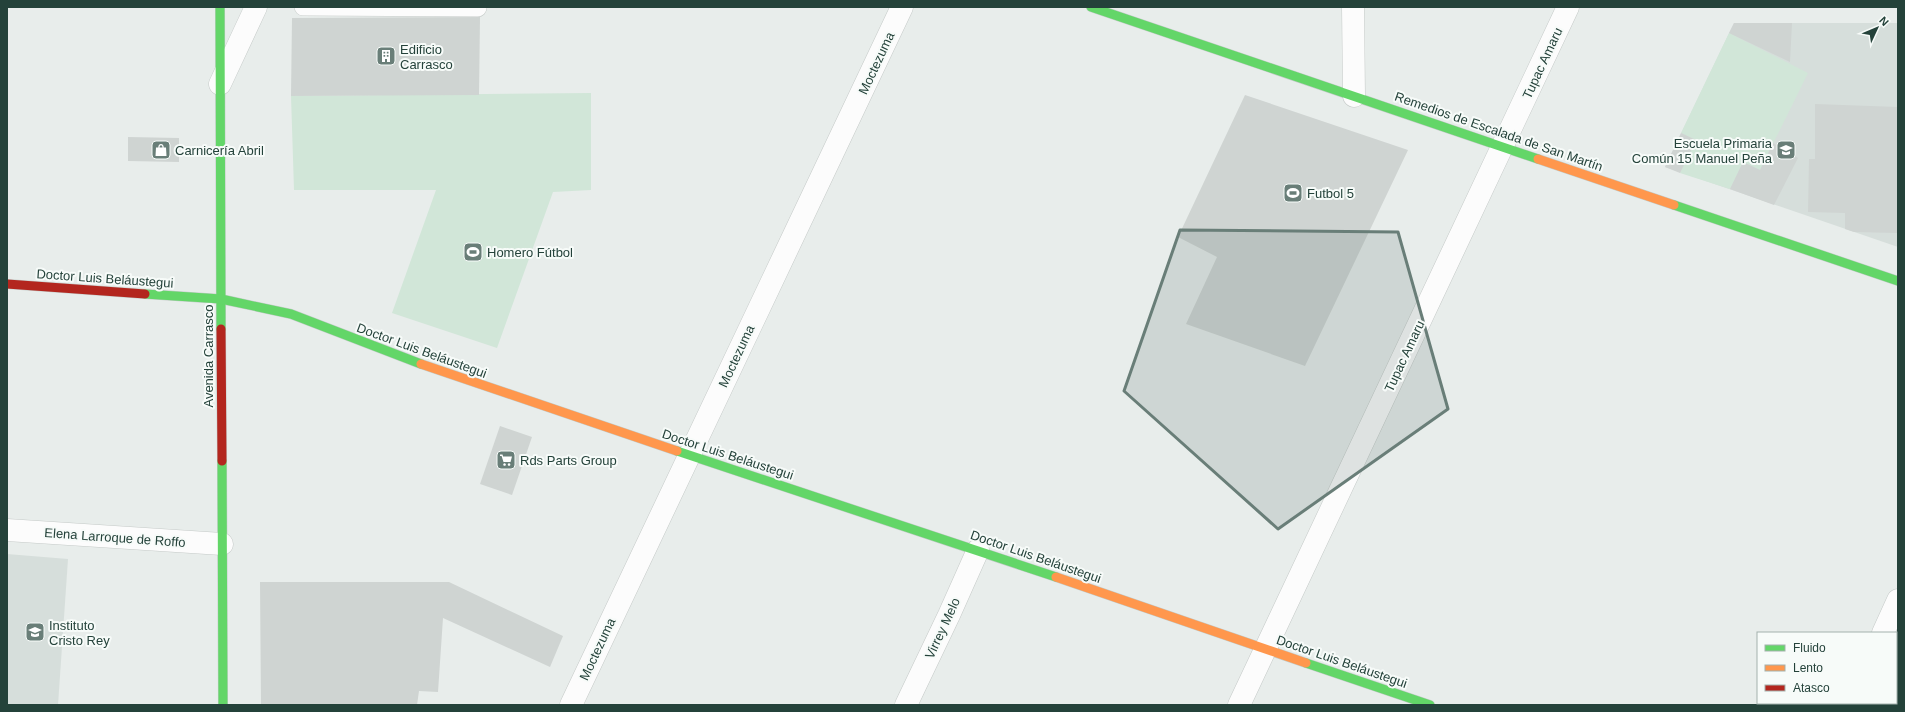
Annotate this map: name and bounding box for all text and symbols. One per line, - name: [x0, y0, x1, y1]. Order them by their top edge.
- north arrow: [1857, 8, 1897, 48]
- text: N: [1877, 14, 1891, 28]
- street label: Tupac Amaru: [1519, 25, 1565, 101]
- street label: Moctezuma: [855, 29, 898, 97]
- place label: Edificio Carrasco: [400, 42, 453, 72]
- building icon: Edificio Carrasco: [375, 45, 397, 67]
- street label: Remedios de Escalada de San Martín: [1393, 89, 1605, 174]
- place label: Escuela Primaria Común 15 Manuel Peña: [1632, 136, 1773, 166]
- shop icon: Carnicería Abril: [150, 139, 172, 161]
- school or university icon: Escuela Primaria Común 15 Manuel Peña: [1775, 139, 1797, 161]
- place label: Carnicería Abril: [175, 143, 264, 158]
- sports icon: Futbol 5: [1282, 182, 1304, 204]
- place label: Futbol 5: [1307, 186, 1354, 201]
- sports icon: Homero Fútbol: [462, 241, 484, 263]
- place label: Homero Fútbol: [487, 245, 573, 260]
- street label: Doctor Luis Beláustegui: [36, 266, 174, 291]
- street label: Avenida Carrasco: [201, 304, 216, 408]
- street label: Tupac Amaru: [1381, 318, 1427, 394]
- street label: Doctor Luis Beláustegui: [355, 320, 489, 381]
- street label: Moctezuma: [715, 322, 758, 390]
- street label: Doctor Luis Beláustegui: [660, 426, 796, 483]
- supermarket icon: Rds Parts Group: [495, 449, 517, 471]
- place label: Rds Parts Group: [520, 453, 617, 468]
- street label: Elena Larroque de Roffo: [44, 525, 186, 550]
- street label: Doctor Luis Beláustegui: [968, 527, 1103, 586]
- street label: Virrey Melo: [922, 595, 963, 661]
- street label: Moctezuma: [576, 615, 619, 683]
- place label: Instituto Cristo Rey: [49, 618, 110, 648]
- school or university icon: Instituto Cristo Rey: [24, 621, 46, 643]
- street label: Doctor Luis Beláustegui: [1274, 632, 1409, 691]
- legend: [1757, 632, 1897, 704]
- text: Fluido: [1793, 641, 1826, 655]
- text: Lento: [1793, 661, 1823, 675]
- text: Atasco: [1793, 681, 1830, 695]

